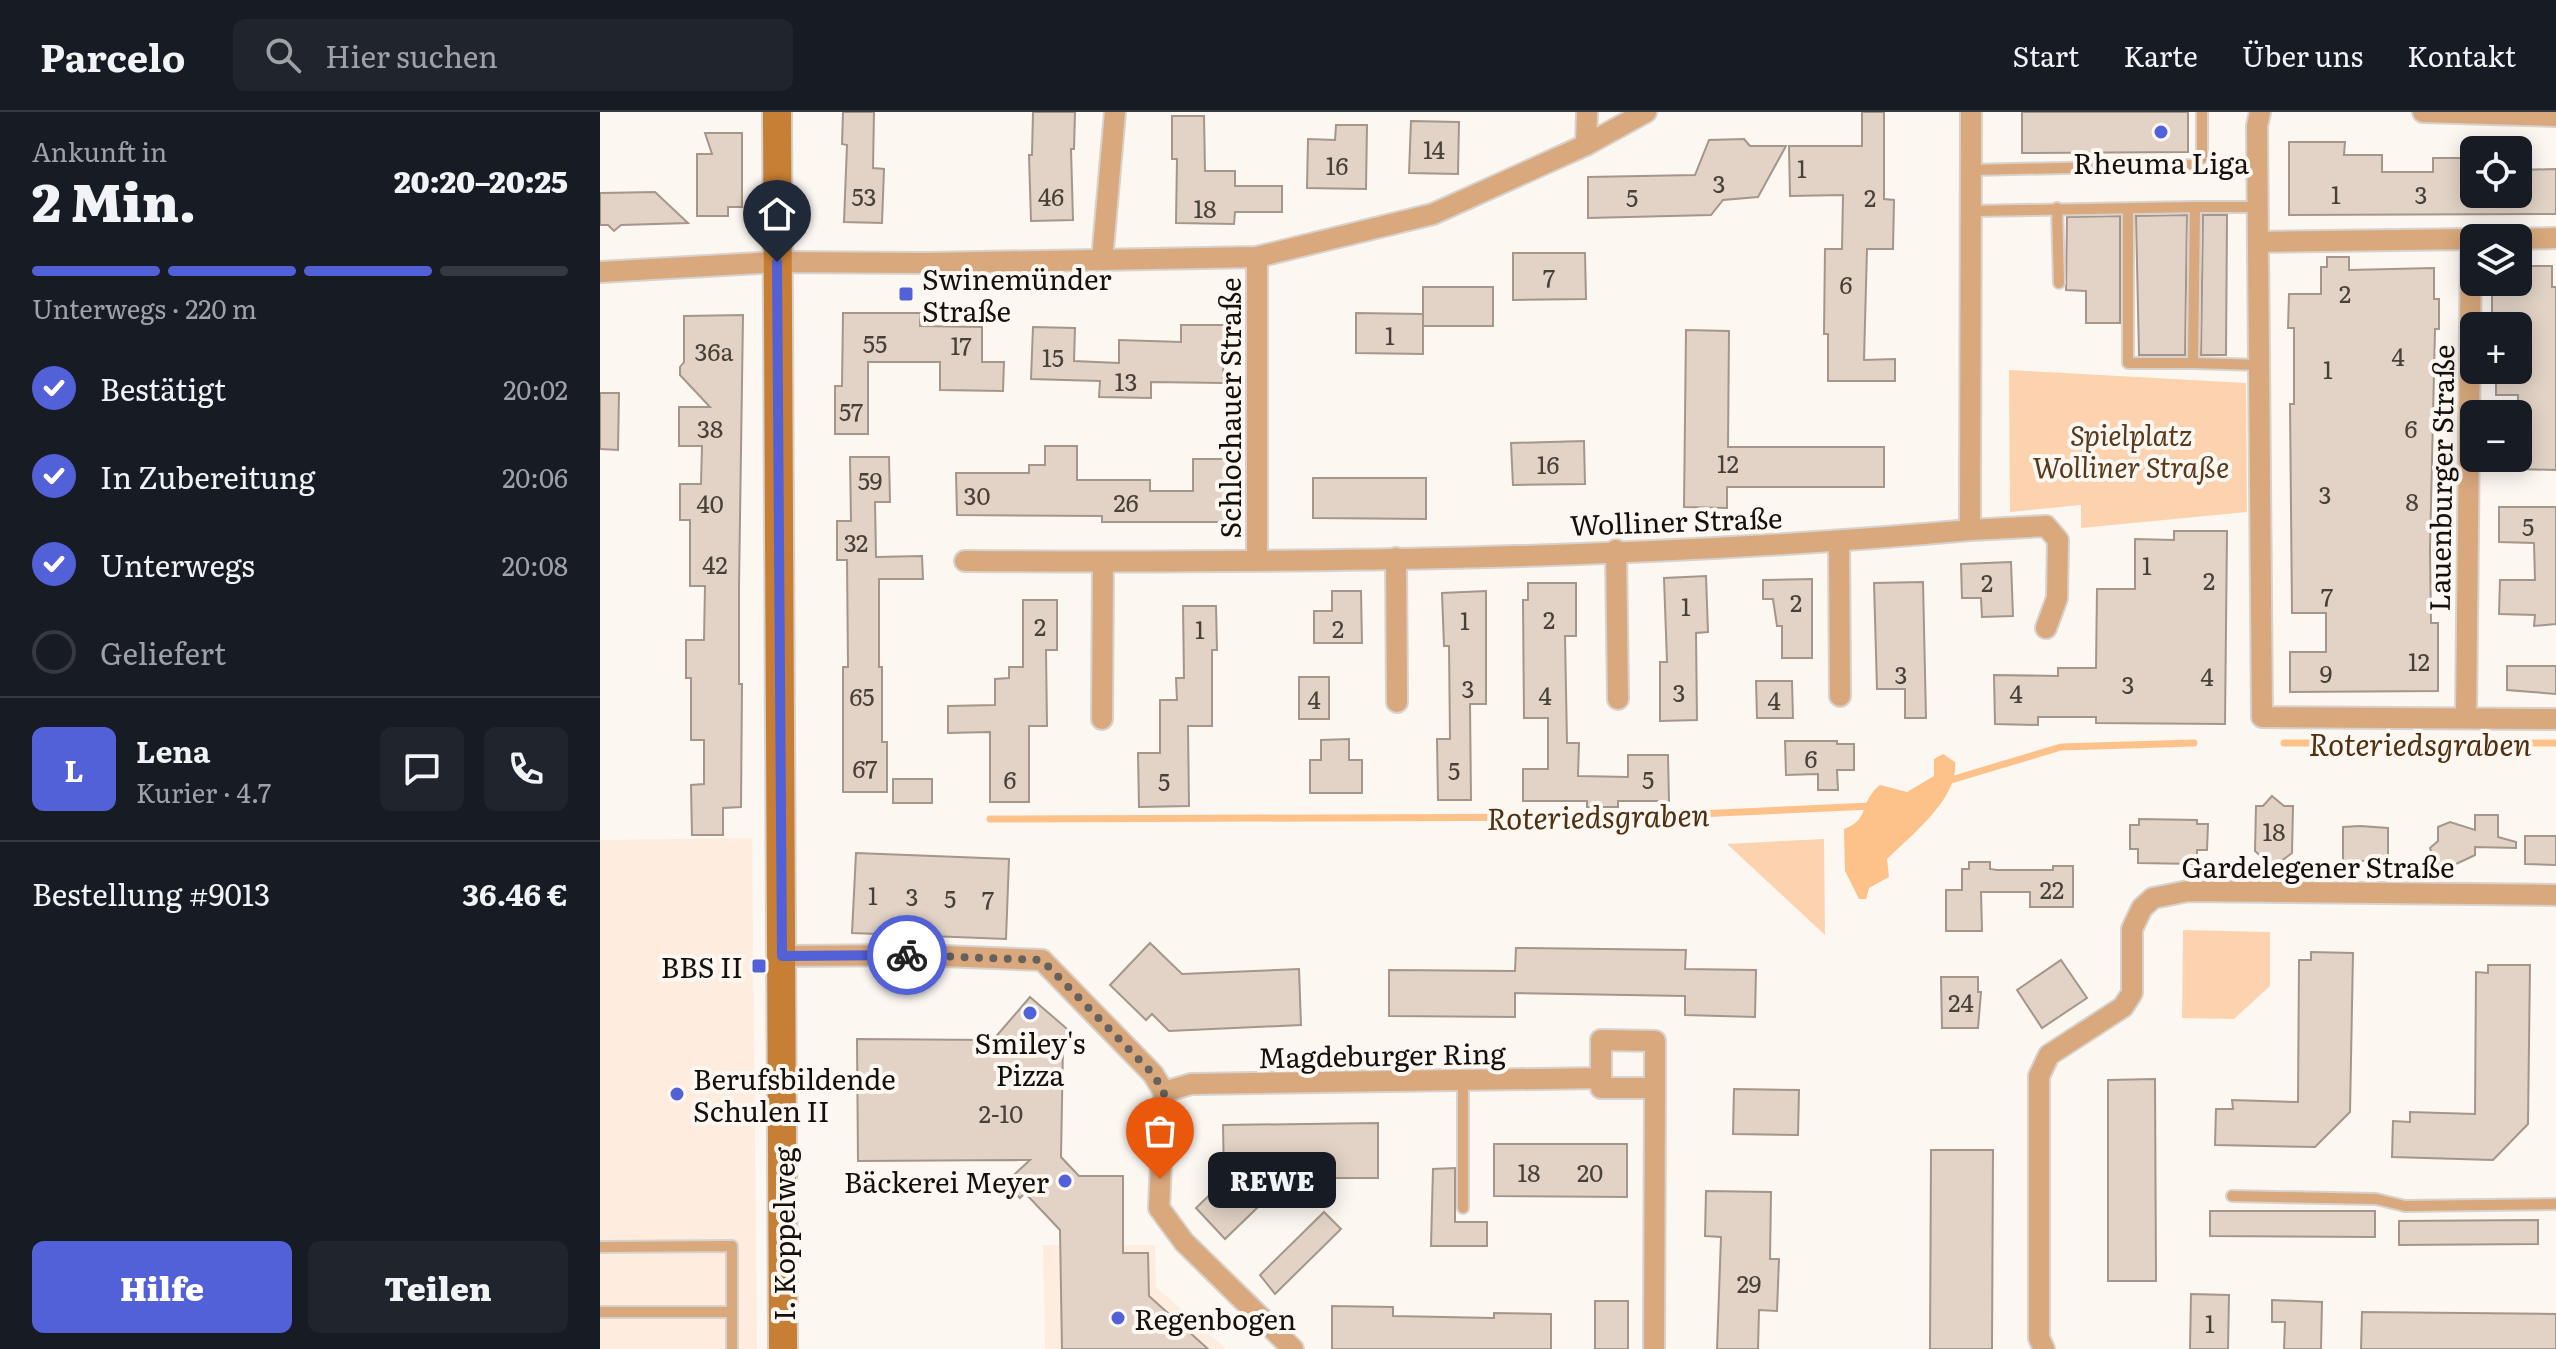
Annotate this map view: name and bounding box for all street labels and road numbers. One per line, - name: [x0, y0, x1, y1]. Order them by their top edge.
- street label: Schlochauer Straße: [1208, 277, 1250, 539]
- street label: Lauenburger Straße: [2417, 344, 2463, 612]
- street label: Wolliner Straße: [1569, 495, 1783, 545]
- street label: Gardelegener Straße: [2181, 845, 2455, 887]
- street label: Magdeburger Ring: [1258, 1031, 1507, 1077]
- street label: I. Koppelweg: [762, 1147, 804, 1321]

